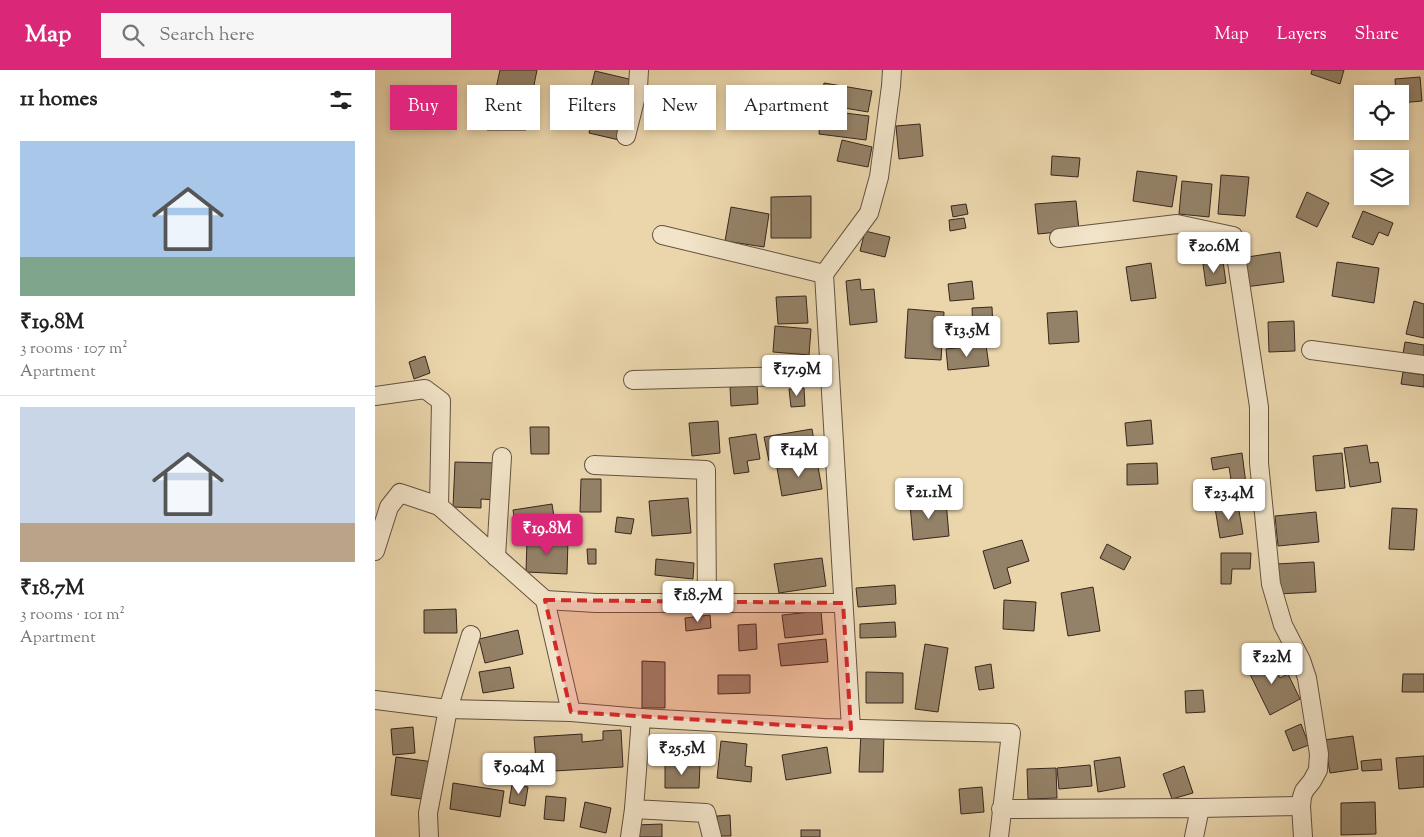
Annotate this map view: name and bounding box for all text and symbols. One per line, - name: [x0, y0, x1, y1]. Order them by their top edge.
- search box: [101, 13, 451, 58]
- text: Map: [25, 18, 71, 52]
- icon: search: [119, 21, 147, 49]
- text: Search here: [159, 22, 255, 49]
- text: Map: [1214, 22, 1249, 48]
- text: Layers: [1277, 22, 1327, 48]
- text: Share: [1355, 22, 1399, 48]
- text: 11 homes: [20, 85, 98, 115]
- chip: Buy: [390, 85, 457, 130]
- chip: Rent: [467, 85, 540, 130]
- chip: Filters: [550, 85, 634, 130]
- chip: New: [644, 85, 716, 130]
- chip: Apartment: [726, 85, 847, 130]
- map controls: [1354, 85, 1409, 205]
- button: locate: [1354, 85, 1409, 140]
- icon: filters: [327, 86, 355, 114]
- button: layers: [1354, 150, 1409, 205]
- icon: home: [143, 174, 233, 264]
- pin: ₹20.6M: [1173, 232, 1255, 274]
- text: ₹20.6M: [1188, 236, 1240, 259]
- text: ₹19.8M: [20, 308, 84, 338]
- pin: ₹13.5M: [926, 316, 1008, 358]
- text: ₹13.5M: [944, 320, 990, 343]
- text: 3 rooms · 107 m²: [20, 338, 128, 361]
- pin: ₹17.9M: [756, 354, 838, 397]
- text: ₹17.9M: [773, 359, 821, 382]
- text: Apartment: [20, 361, 96, 384]
- pin: ₹14M: [769, 436, 829, 478]
- icon: home: [143, 439, 233, 529]
- text: ₹14M: [780, 440, 818, 463]
- pin: ₹21.1M: [888, 478, 970, 520]
- pin: ₹23.4M: [1188, 478, 1270, 521]
- text: ₹21.1M: [906, 482, 952, 505]
- text: ₹23.4M: [1204, 483, 1254, 506]
- pin: ₹19.8M: [506, 514, 588, 556]
- text: ₹19.8M: [523, 518, 571, 541]
- text: ₹18.7M: [20, 574, 84, 604]
- pin: ₹18.7M: [657, 580, 739, 623]
- text: ₹18.7M: [674, 585, 722, 608]
- text: 3 rooms · 101 m²: [20, 604, 125, 627]
- text: Apartment: [20, 627, 96, 650]
- pin: ₹22M: [1242, 642, 1302, 685]
- text: ₹22M: [1253, 647, 1291, 670]
- pin: ₹25.5M: [641, 734, 723, 776]
- text: ₹25.5M: [659, 738, 705, 761]
- pin: ₹9.04M: [478, 752, 560, 795]
- text: ₹9.04M: [494, 757, 544, 780]

